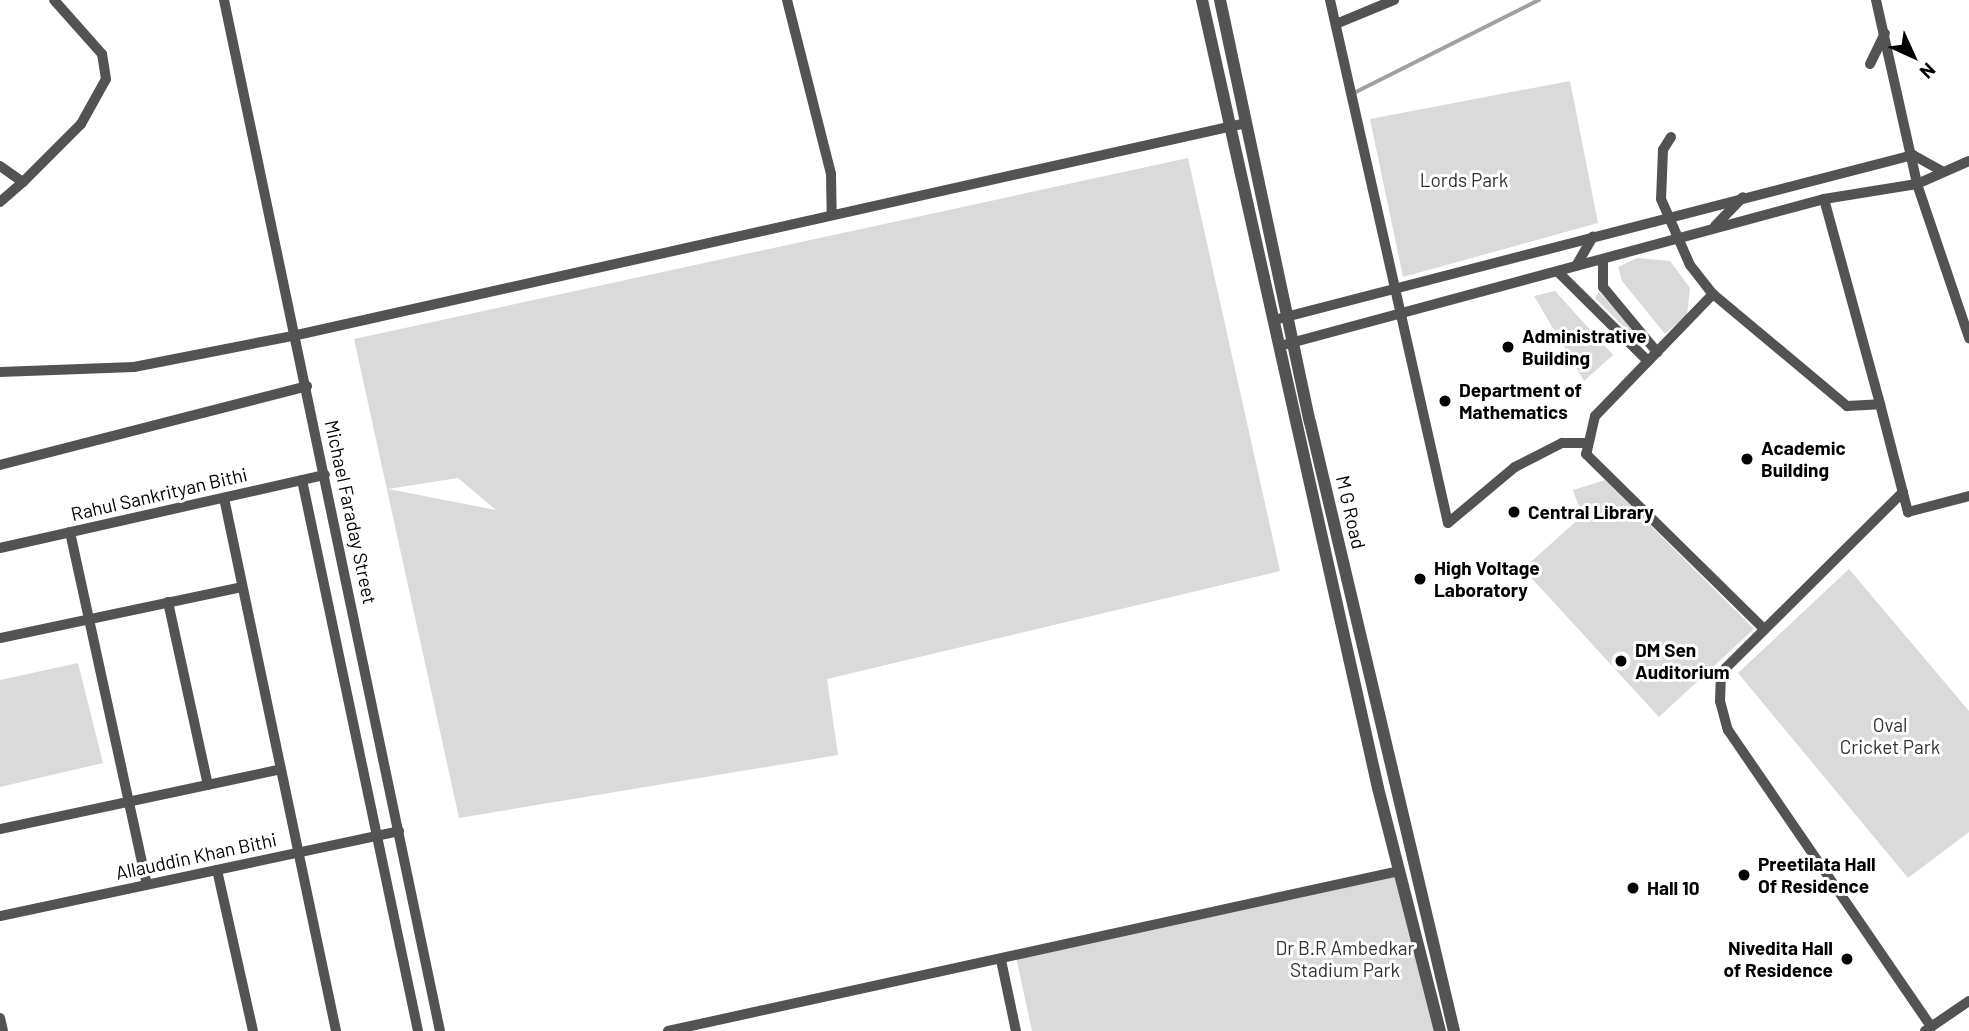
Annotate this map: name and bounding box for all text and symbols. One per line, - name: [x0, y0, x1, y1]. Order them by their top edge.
- north arrow: [1878, 21, 1948, 91]
- text: N: [1916, 59, 1941, 84]
- park label: Lords Park: [1420, 169, 1508, 191]
- place label: Administrative Building: [1522, 325, 1647, 369]
- marker: Administrative Building: [1500, 339, 1516, 355]
- place label: Department of Mathematics: [1459, 379, 1582, 423]
- marker: Department of Mathematics: [1437, 393, 1453, 409]
- street label: Michael Faraday Street: [320, 418, 382, 606]
- place label: Academic Building: [1761, 437, 1846, 481]
- marker: Academic Building: [1739, 451, 1755, 467]
- street label: Rahul Sankrityan Bithi: [69, 463, 249, 525]
- street label: M G Road: [1331, 473, 1371, 551]
- place label: Central Library: [1528, 501, 1654, 523]
- marker: Central Library: [1506, 504, 1522, 520]
- place label: High Voltage Laboratory: [1434, 557, 1540, 601]
- marker: High Voltage Laboratory: [1412, 571, 1428, 587]
- place label: DM Sen Auditorium: [1635, 639, 1730, 683]
- marker: DM Sen Auditorium: [1613, 653, 1629, 669]
- park label: Oval Cricket Park: [1840, 714, 1940, 758]
- street label: Allauddin Khan Bithi: [113, 828, 279, 884]
- place label: Preetilata Hall Of Residence: [1758, 853, 1876, 897]
- marker: Preetilata Hall Of Residence: [1736, 867, 1752, 883]
- place label: Hall 10: [1647, 877, 1700, 899]
- marker: Hall 10: [1625, 880, 1641, 896]
- park label: Dr B.R Ambedkar Stadium Park: [1276, 937, 1414, 981]
- place label: Nivedita Hall of Residence: [1723, 937, 1833, 981]
- marker: Nivedita Hall of Residence: [1839, 951, 1855, 967]

